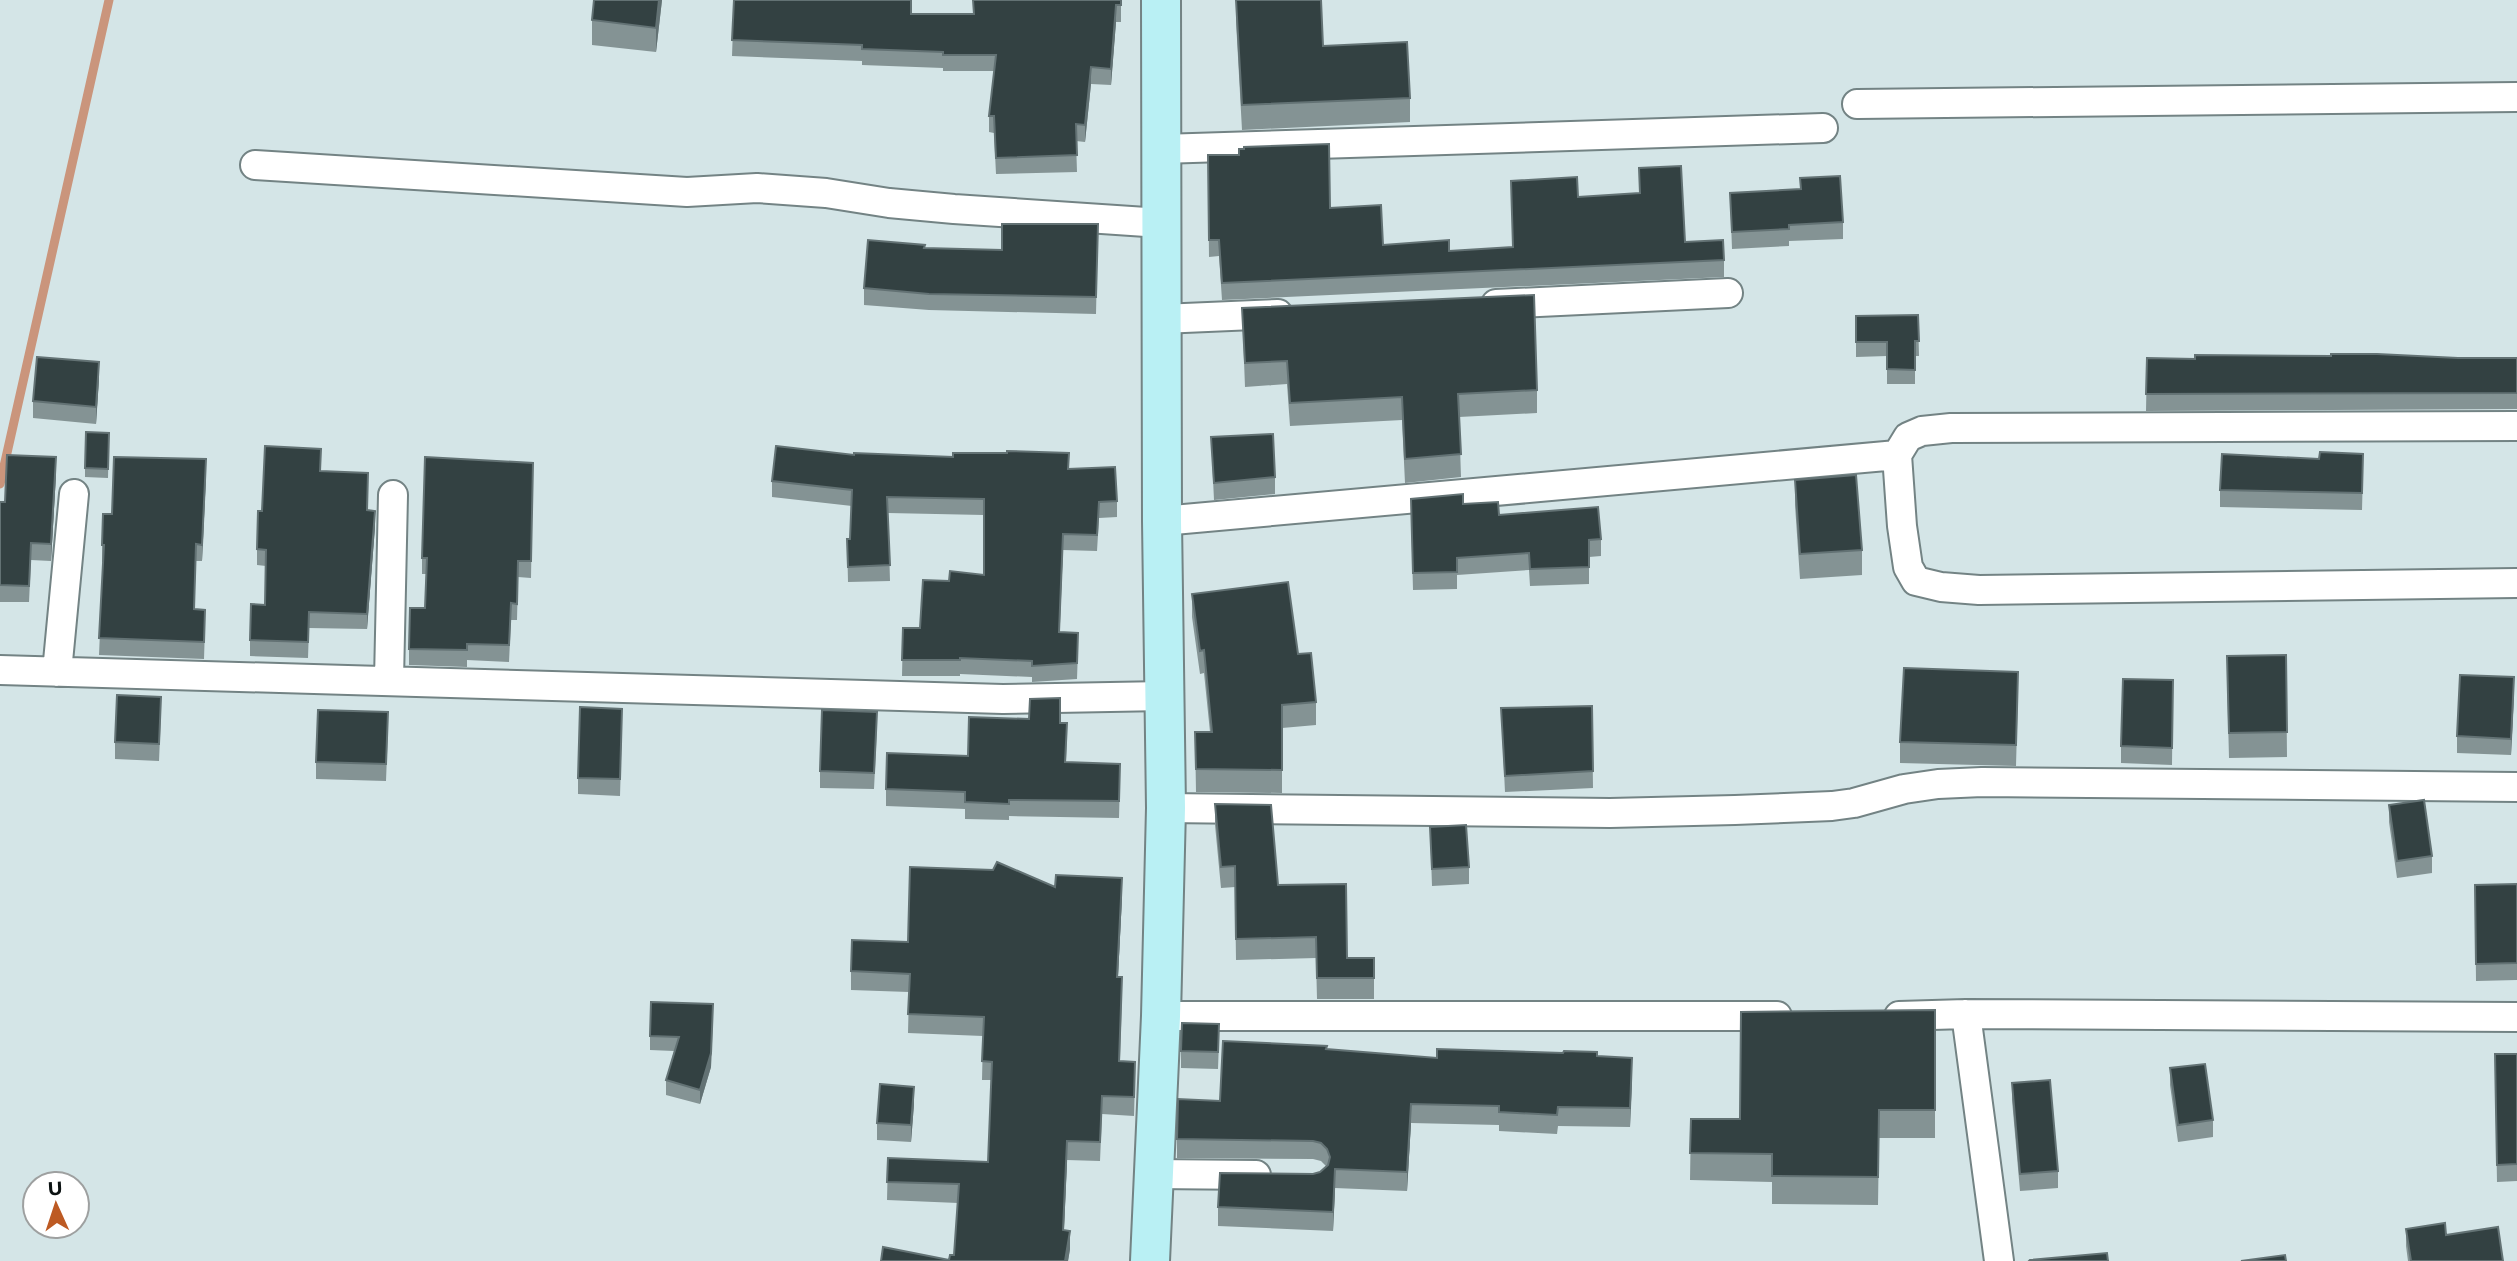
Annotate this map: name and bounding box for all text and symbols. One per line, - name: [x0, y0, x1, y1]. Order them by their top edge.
- north arrow: [21, 1170, 91, 1240]
- text: U: [47, 1177, 63, 1200]

